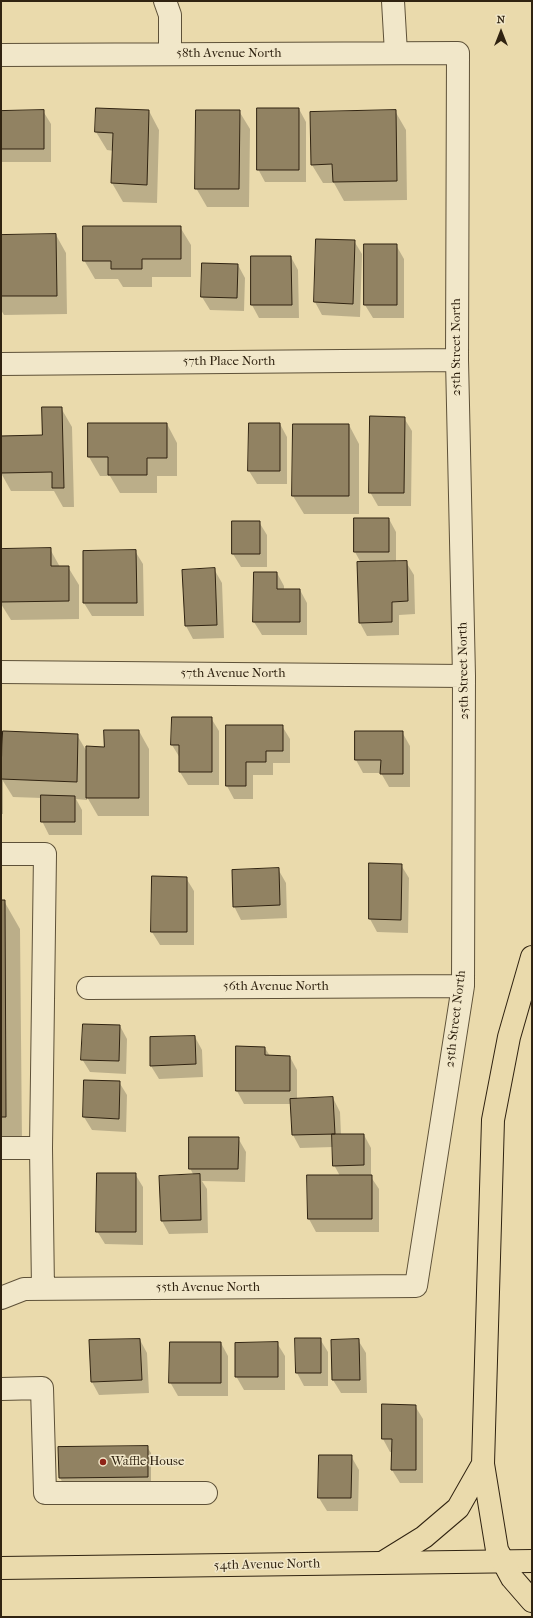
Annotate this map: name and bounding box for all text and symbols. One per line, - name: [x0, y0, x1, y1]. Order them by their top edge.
- north arrow: [481, 12, 521, 52]
- text: N: [497, 13, 505, 26]
- street label: 58th Avenue North: [176, 46, 282, 62]
- street label: 25th Street North: [449, 298, 465, 396]
- street label: 57th Place North: [183, 354, 275, 370]
- street label: 25th Street North: [455, 622, 473, 720]
- street label: 57th Avenue North: [180, 666, 286, 682]
- street label: 25th Street North: [442, 970, 470, 1068]
- street label: 56th Avenue North: [223, 979, 329, 995]
- street label: 55th Avenue North: [156, 1280, 260, 1296]
- place label: Waffle House: [111, 1454, 184, 1470]
- marker: Waffle House: [98, 1457, 108, 1467]
- street label: 54th Avenue North: [214, 1556, 320, 1574]

